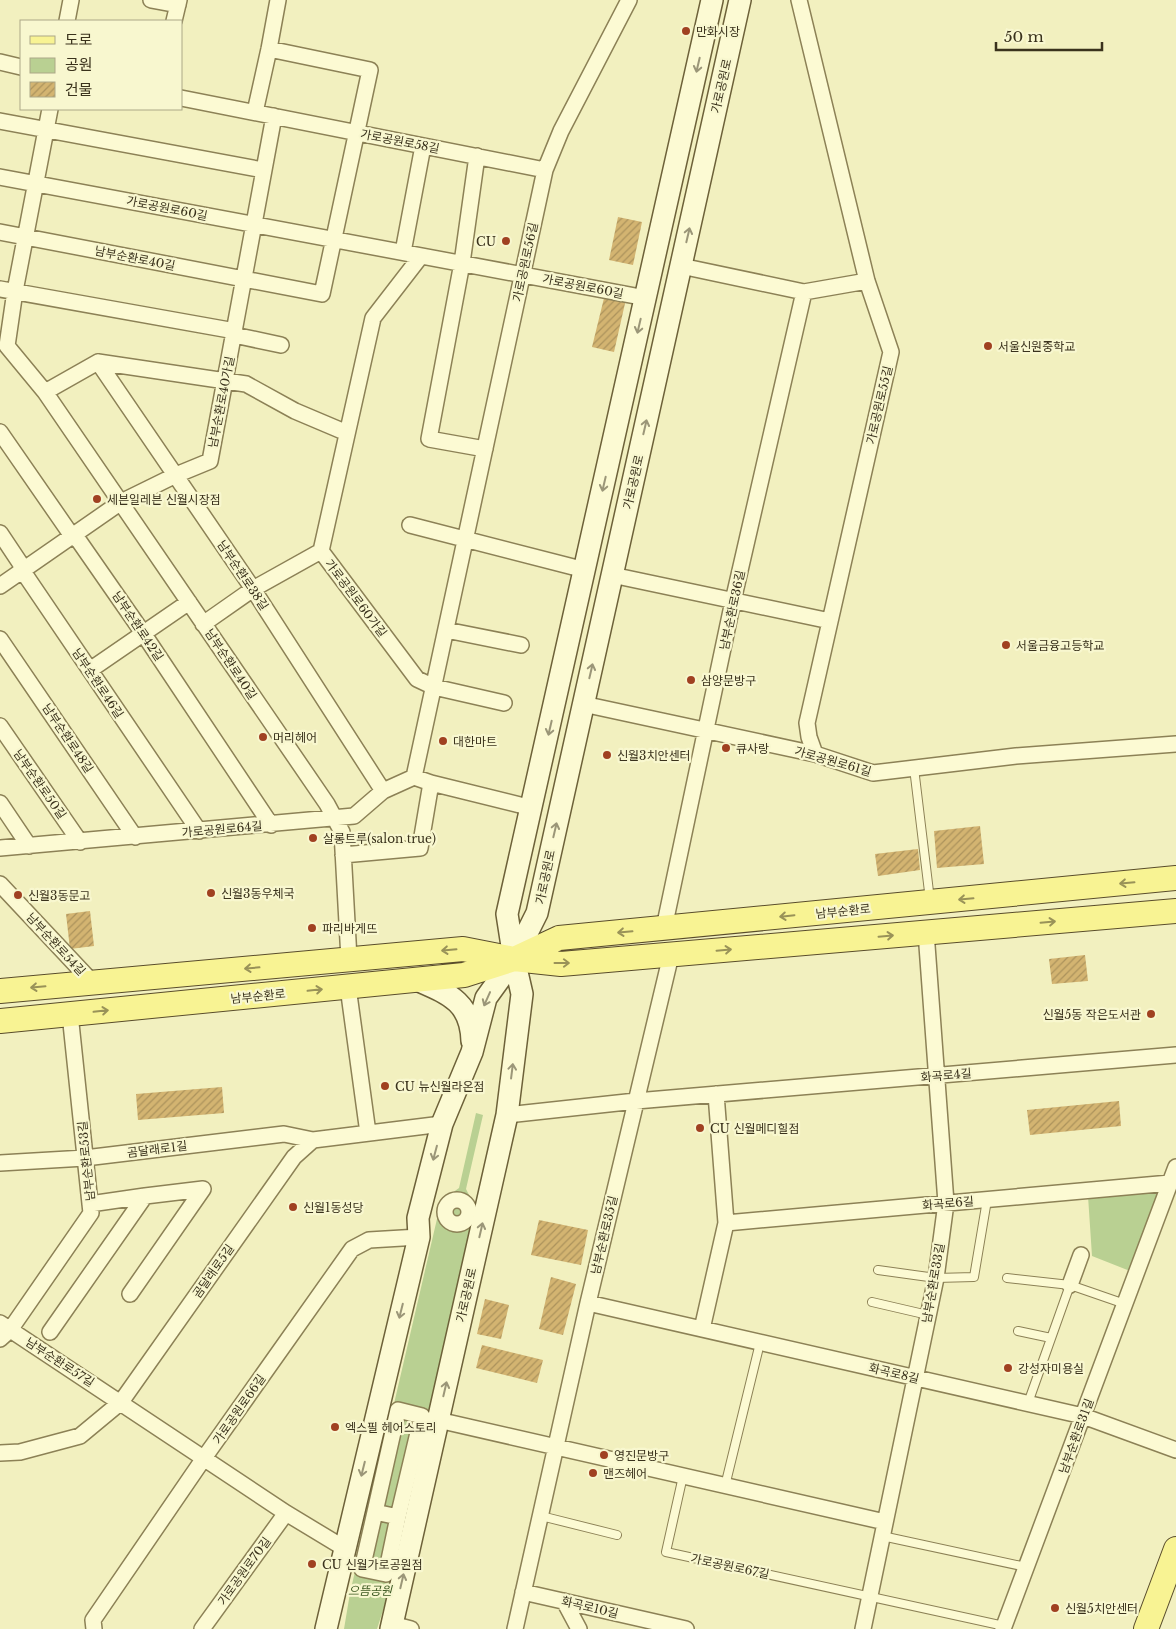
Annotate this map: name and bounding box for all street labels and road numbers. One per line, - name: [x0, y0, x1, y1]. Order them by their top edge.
- street label: 가로공원로: [707, 57, 735, 115]
- street label: 가로공원로58길: [359, 126, 441, 156]
- street label: 가로공원로60길: [125, 193, 209, 223]
- street label: 가로공원로56길: [509, 221, 541, 303]
- street label: 남부순환로40길: [93, 243, 177, 273]
- street label: 가로공원로60길: [541, 271, 625, 301]
- street label: 남부순환로40가길: [205, 355, 237, 449]
- street label: 가로공원로55길: [863, 364, 895, 446]
- street label: 가로공원로: [619, 453, 647, 511]
- street label: 남부순환로38길: [214, 537, 272, 613]
- street label: 가로공원로60가길: [322, 556, 390, 640]
- street label: 남부순환로36길: [716, 569, 748, 651]
- street label: 남부순환로42길: [109, 588, 167, 664]
- street label: 남부순환로40길: [202, 626, 260, 702]
- street label: 남부순환로46길: [69, 645, 127, 721]
- street label: 남부순환로48길: [39, 700, 97, 776]
- street label: 가로공원로61길: [793, 743, 873, 779]
- street label: 남부순환로50길: [10, 746, 70, 822]
- street label: 가로공원로64길: [181, 818, 263, 840]
- street label: 가로공원로: [532, 848, 558, 906]
- street label: 남부순환로: [815, 901, 871, 921]
- street label: 남부순환로54길: [23, 910, 89, 978]
- street label: 남부순환로: [230, 986, 286, 1006]
- street label: 화곡로4길: [920, 1065, 972, 1085]
- street label: 남부순환로53길: [74, 1120, 98, 1202]
- street label: 곰달래로1길: [126, 1138, 188, 1160]
- street label: 화곡로6길: [921, 1193, 975, 1213]
- street label: 남부순환로35길: [588, 1194, 620, 1276]
- street label: 곰달래로5길: [189, 1241, 237, 1301]
- street label: 남부순환로33길: [919, 1242, 947, 1324]
- street label: 가로공원로: [452, 1266, 480, 1324]
- street label: 남부순환로57길: [23, 1334, 97, 1390]
- street label: 화곡로8길: [867, 1360, 921, 1386]
- street label: 가로공원로66길: [209, 1371, 269, 1447]
- street label: 남부순환로31길: [1055, 1396, 1097, 1476]
- street label: 가로공원로70길: [214, 1534, 274, 1608]
- street label: 가로공원로67길: [689, 1550, 771, 1582]
- street label: 화곡로10길: [560, 1593, 620, 1621]

